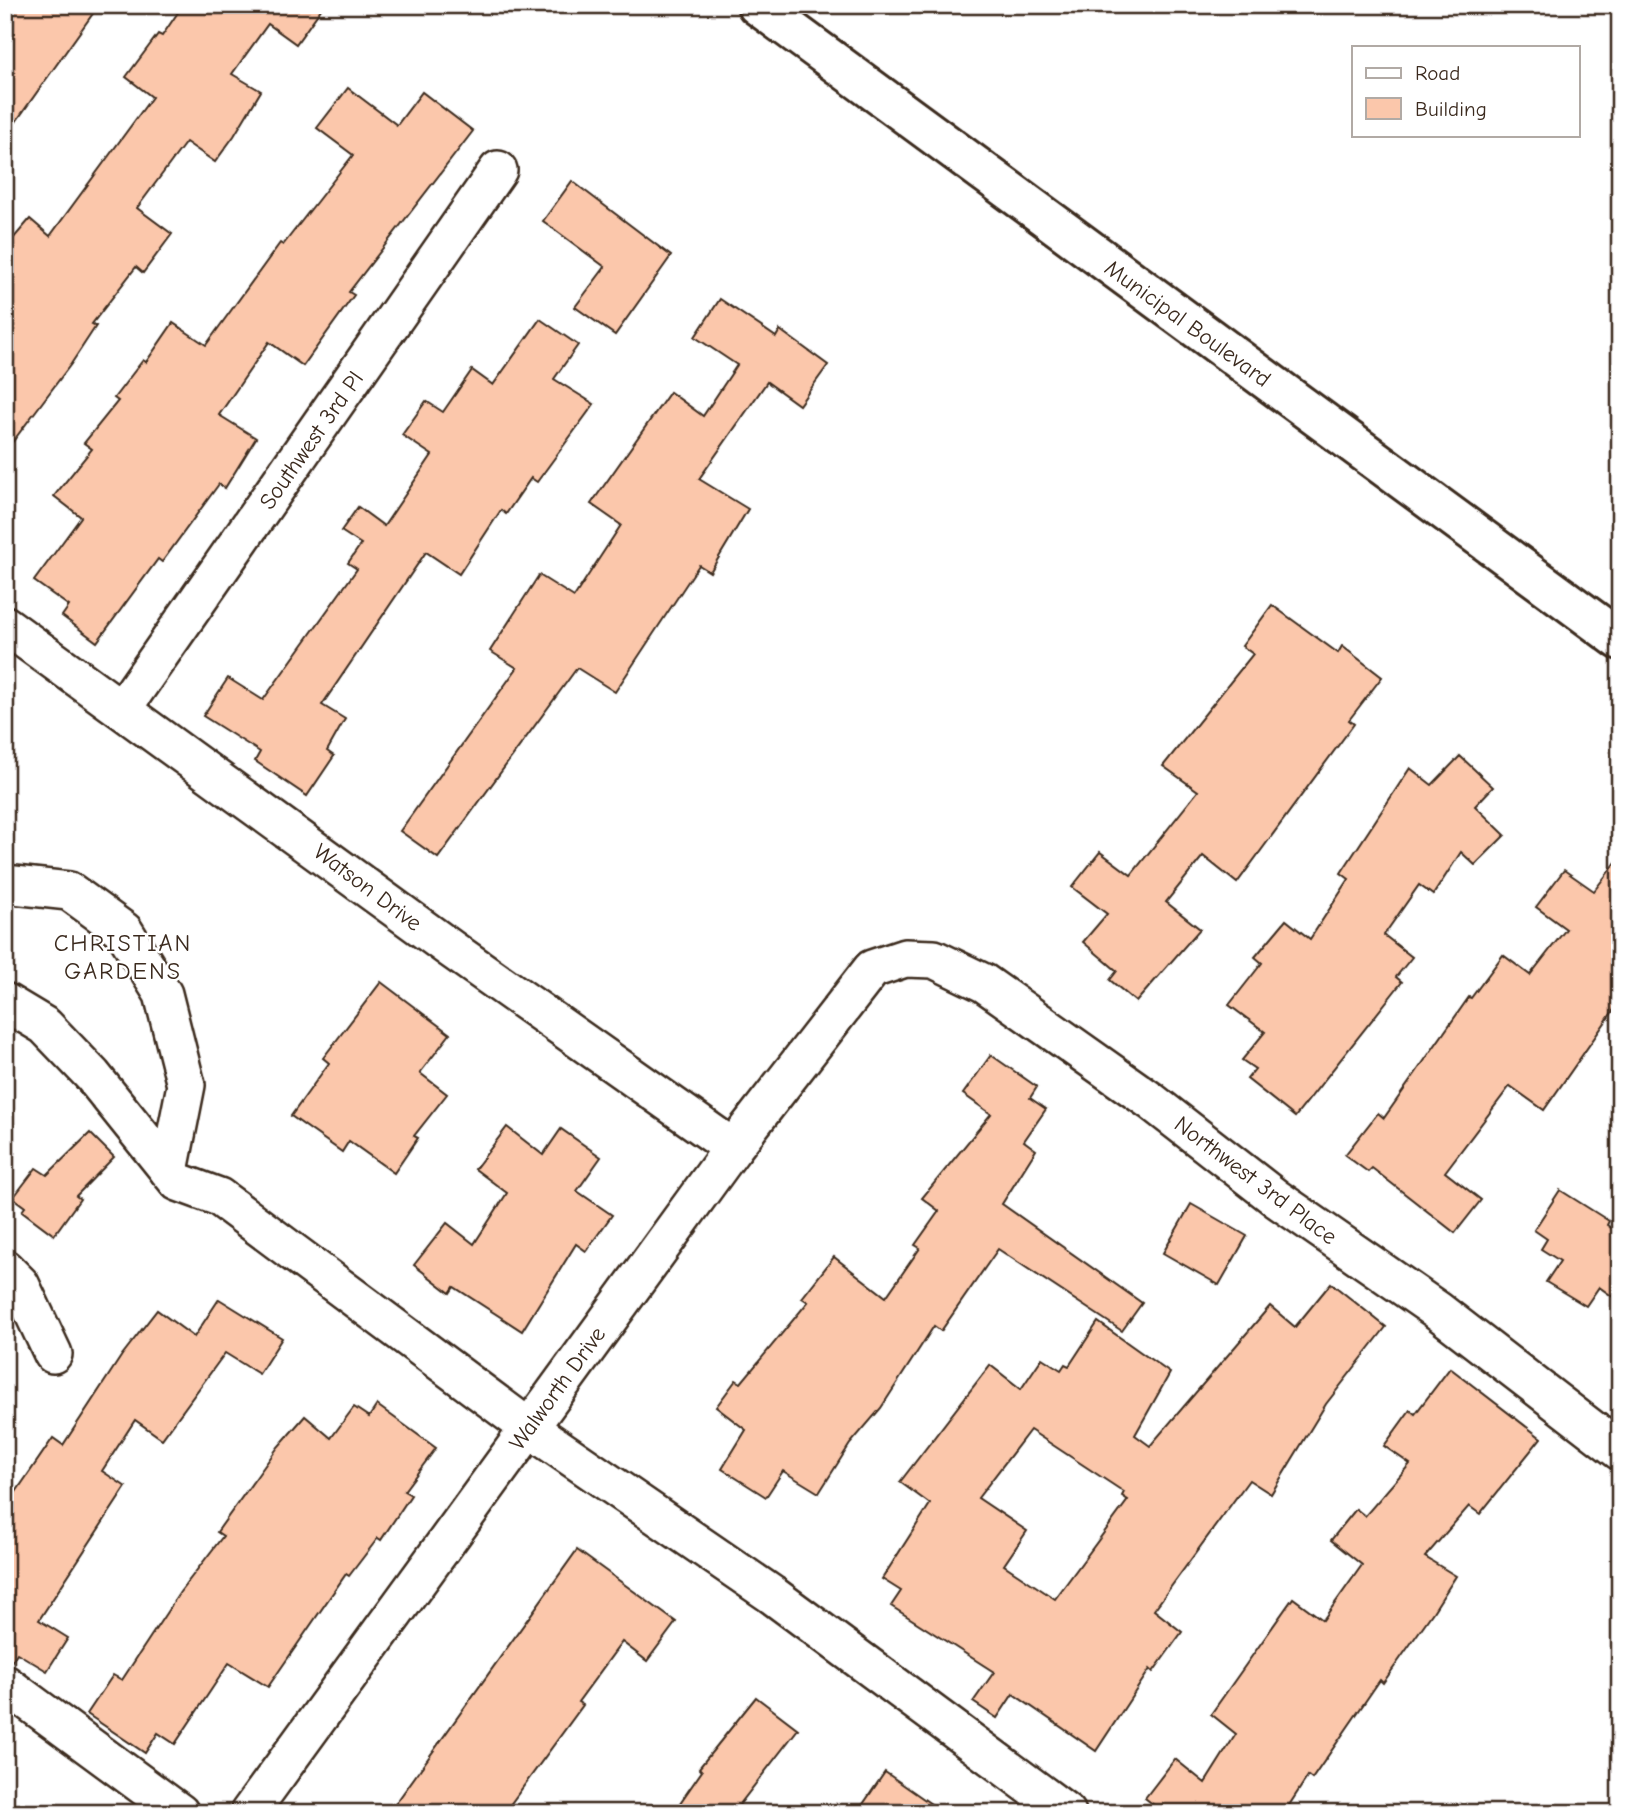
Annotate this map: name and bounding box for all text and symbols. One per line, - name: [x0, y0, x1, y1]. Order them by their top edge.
- legend: [1352, 46, 1580, 136]
- text: Road: [1415, 61, 1460, 85]
- text: Building: [1415, 97, 1487, 121]
- street label: Municipal Boulevard: [1099, 254, 1276, 393]
- street label: Southwest 3rd Pl: [254, 366, 369, 514]
- street label: Watson Drive: [308, 838, 427, 937]
- district label: CHRISTIAN GARDENS: [54, 929, 192, 985]
- street label: Northwest 3rd Place: [1169, 1111, 1342, 1250]
- street label: Walworth Drive: [504, 1321, 611, 1455]

